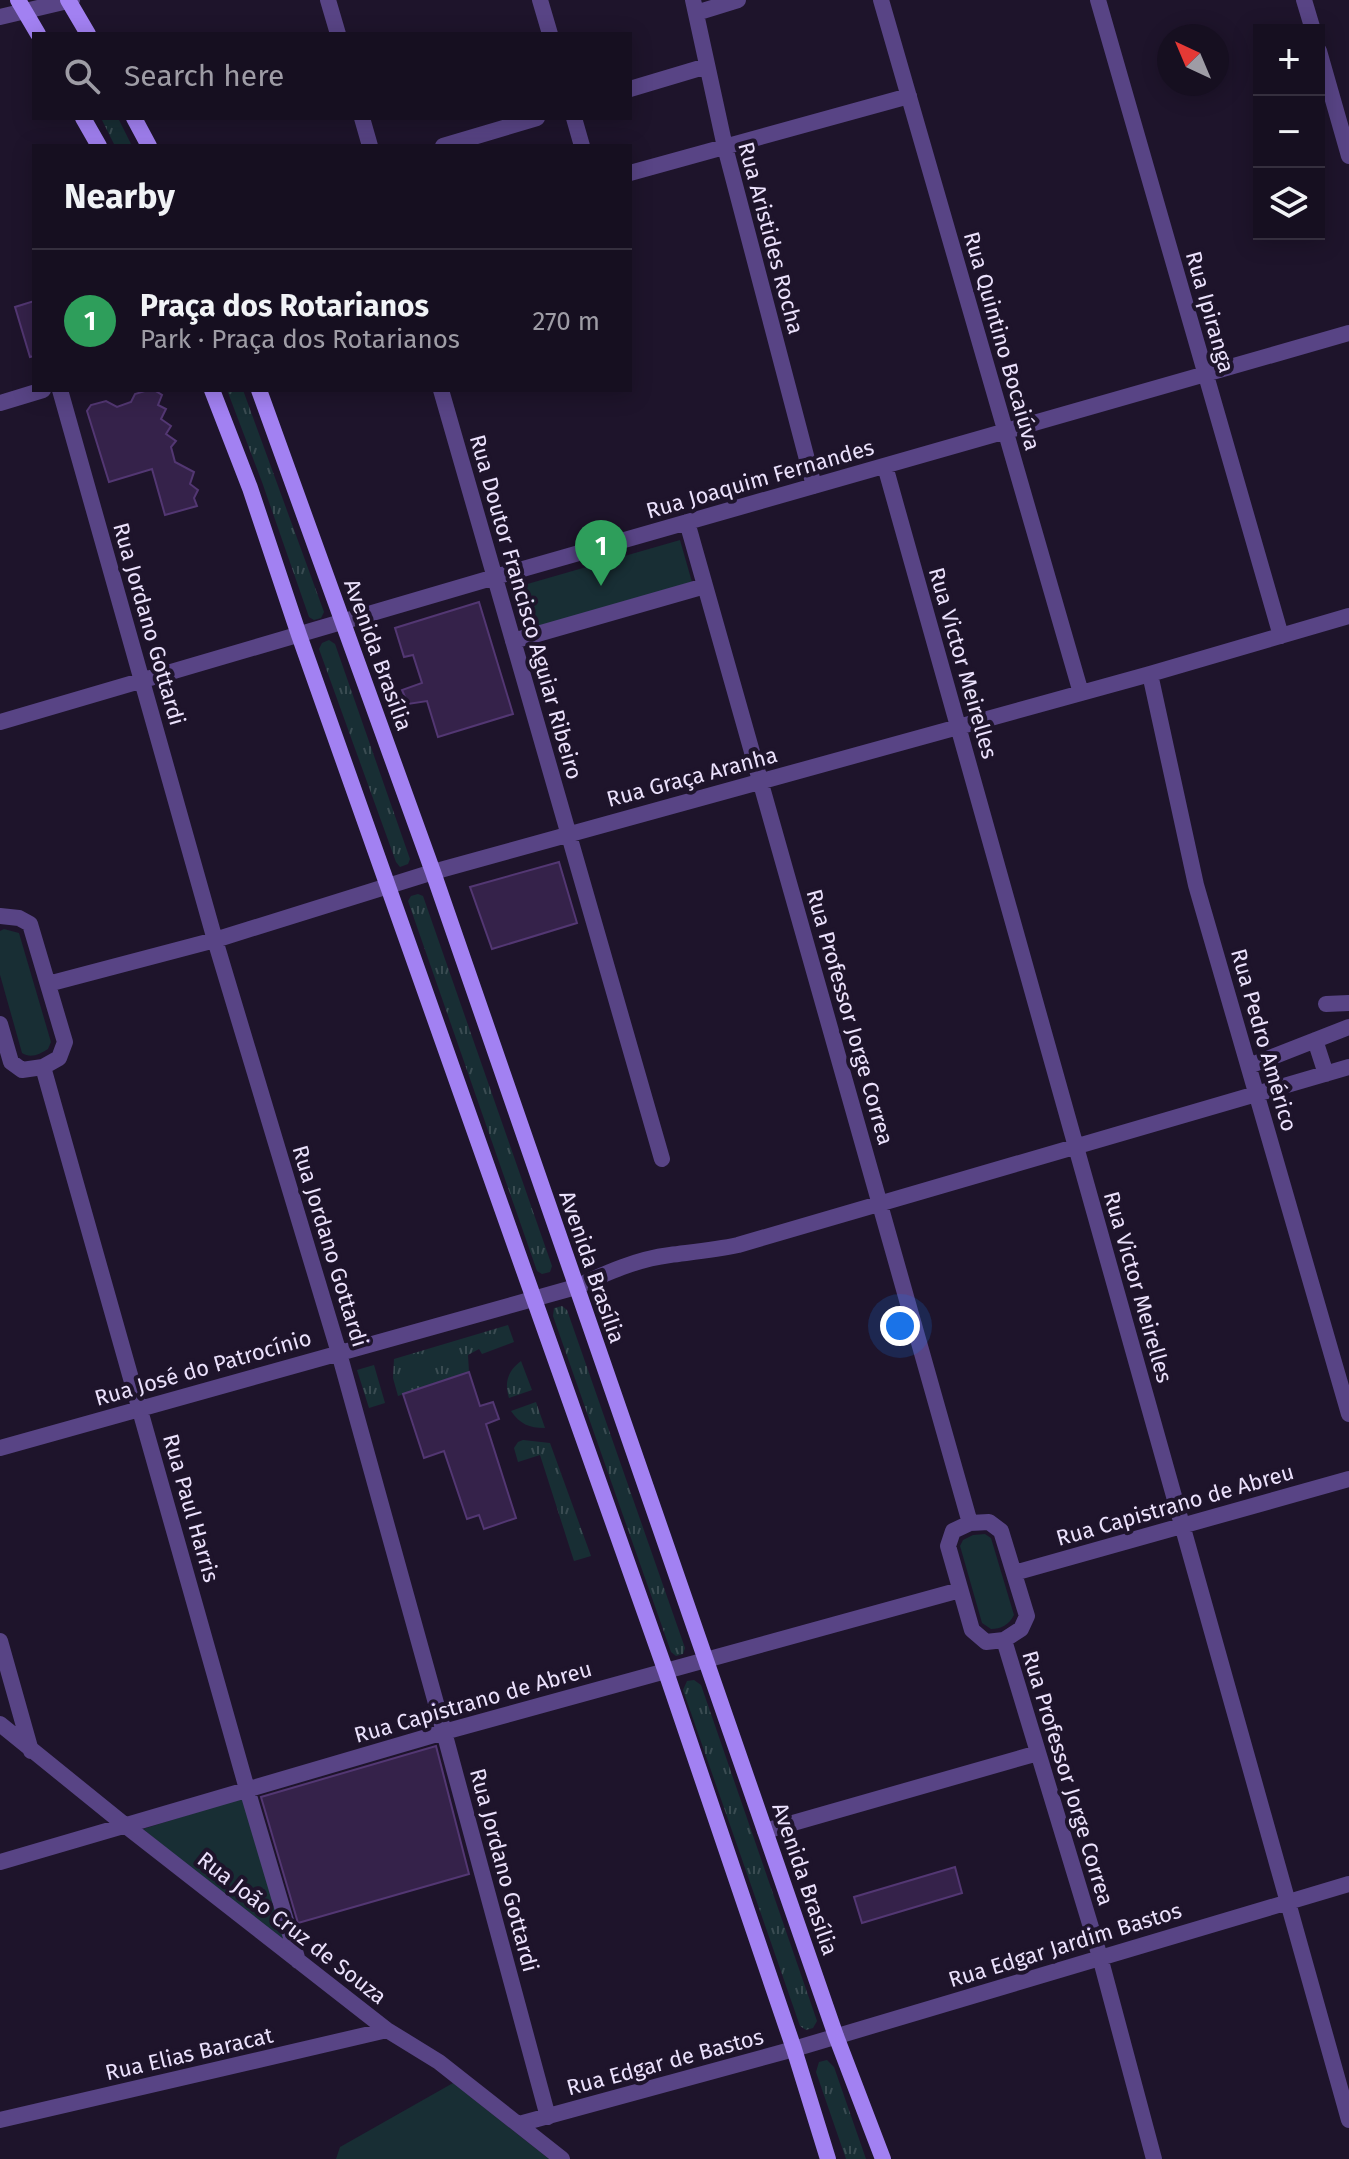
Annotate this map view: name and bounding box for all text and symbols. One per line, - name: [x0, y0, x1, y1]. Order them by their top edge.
- north arrow: [1157, 24, 1229, 96]
- map controls: [1253, 24, 1325, 240]
- button: +: [1253, 24, 1325, 96]
- search box: [32, 32, 632, 120]
- icon: search: [60, 54, 104, 98]
- text: Search here: [124, 58, 284, 94]
- button: −: [1253, 96, 1325, 168]
- street label: Rua Aristides Rocha: [732, 139, 810, 337]
- button: layers: [1253, 168, 1325, 240]
- text: Nearby: [64, 176, 175, 217]
- street label: Rua Quintino Bocaiúva: [958, 228, 1046, 454]
- street label: Rua Ipiranga: [1180, 248, 1240, 376]
- text: Praça dos Rotarianos: [140, 288, 429, 324]
- text: 1: [84, 306, 96, 337]
- text: 270 m: [532, 306, 600, 337]
- text: Park · Praça dos Rotarianos: [140, 324, 460, 355]
- street label: Rua Doutor Francisco Aguiar Ribeiro: [464, 431, 588, 783]
- street label: Rua Joaquim Fernandes: [643, 434, 877, 524]
- street label: Rua Jordano Gottardi: [107, 520, 191, 728]
- pin: 1: [575, 520, 627, 586]
- street label: Rua Victor Meirelles: [923, 564, 1003, 762]
- street label: Avenida Brasília: [338, 575, 418, 735]
- street label: Rua Graça Aranha: [604, 741, 780, 813]
- street label: Rua Professor Jorge Correa: [801, 886, 899, 1148]
- street label: Rua Pedro Américo: [1225, 946, 1303, 1134]
- street label: Rua Jordano Gottardi: [286, 1142, 374, 1350]
- street label: Avenida Brasília: [553, 1187, 631, 1347]
- street label: Rua Victor Meirelles: [1098, 1188, 1178, 1386]
- your location: [880, 1306, 920, 1346]
- street label: Rua José do Patrocínio: [92, 1324, 314, 1412]
- street label: Rua Paul Harris: [157, 1431, 225, 1585]
- street label: Rua Capistrano de Abreu: [1053, 1458, 1297, 1552]
- street label: Rua Professor Jorge Correa: [1016, 1647, 1120, 1909]
- street label: Rua Capistrano de Abreu: [351, 1655, 595, 1749]
- street label: Rua Jordano Gottardi: [464, 1765, 544, 1975]
- street label: Avenida Brasília: [766, 1799, 844, 1959]
- street label: Rua João Cruz de Souza: [192, 1846, 392, 2010]
- street label: Rua Edgar Jardim Bastos: [945, 1897, 1185, 1993]
- street label: Rua Elias Baracat: [103, 2022, 276, 2086]
- street label: Rua Edgar de Bastos: [564, 2023, 766, 2101]

